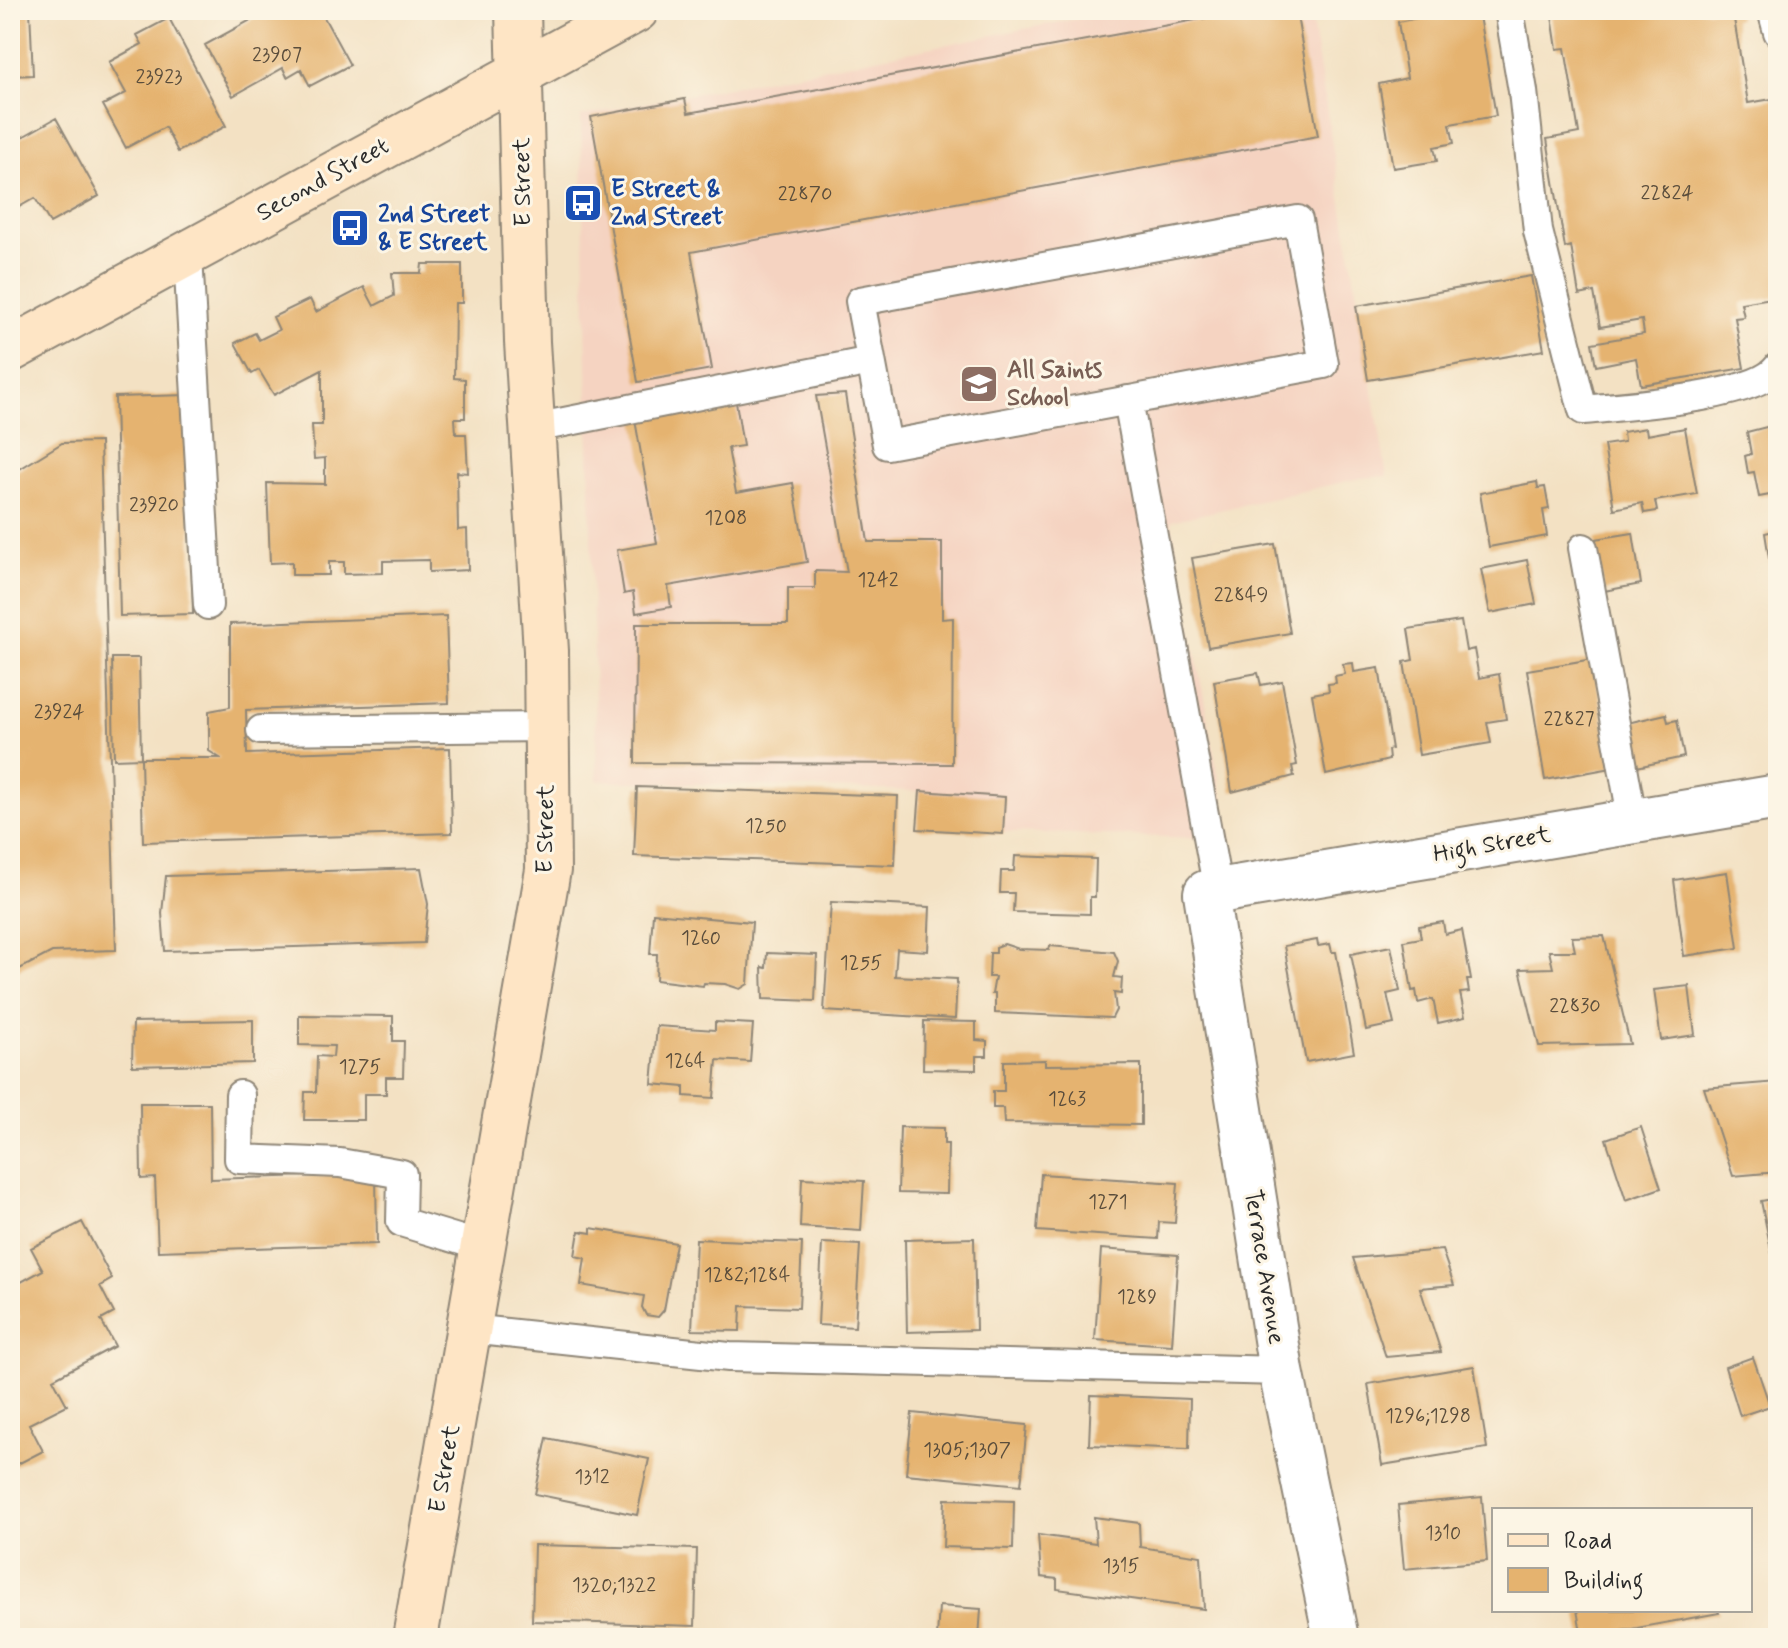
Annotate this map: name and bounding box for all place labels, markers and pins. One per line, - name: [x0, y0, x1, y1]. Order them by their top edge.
- place label: E Street & 2nd Street: [611, 174, 724, 233]
- bus stop icon: E Street & 2nd Street: [562, 182, 604, 224]
- place label: 2nd Street & E Street: [378, 199, 491, 258]
- bus stop icon: 2nd Street & E Street: [329, 207, 371, 249]
- place label: All Saints School: [1007, 355, 1103, 414]
- school or university icon: All Saints School: [958, 363, 1000, 405]

